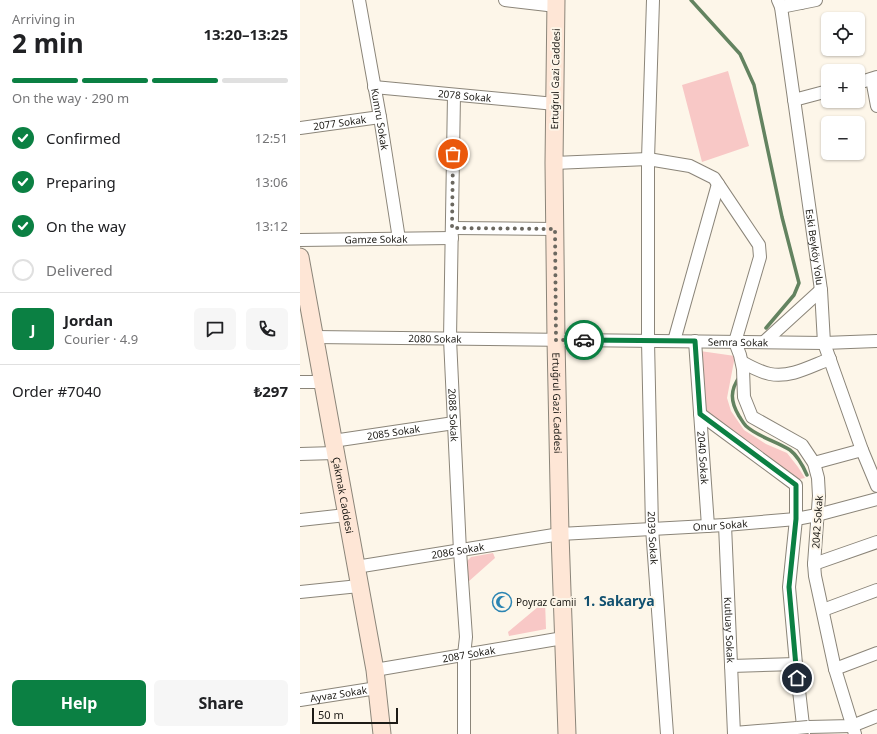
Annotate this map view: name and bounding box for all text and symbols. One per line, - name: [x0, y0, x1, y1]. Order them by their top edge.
- text: Arriving in: [12, 10, 75, 28]
- map controls: [821, 12, 865, 160]
- button: locate: [821, 12, 865, 56]
- text: 13:20–13:25: [203, 24, 288, 44]
- text: 2 min: [12, 25, 84, 61]
- street label: Ertuğrul Gazi Caddesi: [547, 28, 563, 130]
- button: +: [821, 64, 865, 108]
- street label: 2078 Sokak: [437, 86, 493, 105]
- street label: Kumru Sokak: [368, 87, 392, 152]
- text: On the way · 290 m: [12, 89, 129, 107]
- street label: 2077 Sokak: [312, 112, 368, 133]
- button: −: [821, 116, 865, 160]
- icon: check: [12, 127, 34, 149]
- text: Confirmed: [46, 128, 121, 148]
- text: 12:51: [255, 129, 288, 147]
- pin: [436, 137, 470, 171]
- icon: bag: [442, 143, 464, 165]
- icon: check: [12, 171, 34, 193]
- text: Preparing: [46, 172, 116, 192]
- text: 13:06: [255, 173, 288, 191]
- street label: Eski Beyköy Yolu: [803, 208, 827, 286]
- icon: check: [12, 215, 34, 237]
- text: On the way: [46, 216, 126, 236]
- text: 13:12: [255, 217, 288, 235]
- street label: Gamze Sokak: [344, 232, 408, 246]
- text: Delivered: [46, 260, 113, 280]
- button: chat: [194, 308, 236, 350]
- button: phone: [246, 308, 288, 350]
- text: Jordan: [64, 310, 113, 330]
- text: J: [31, 319, 35, 339]
- courier: [564, 320, 604, 360]
- icon: car: [573, 329, 595, 351]
- text: Courier · 4.9: [64, 330, 138, 348]
- street label: 2080 Sokak: [408, 331, 462, 346]
- street label: Semra Sokak: [708, 335, 769, 349]
- street label: Ertuğrul Gazi Caddesi: [549, 352, 565, 454]
- text: Order #7040: [12, 381, 101, 401]
- text: ₺297: [254, 381, 288, 401]
- street label: 2088 Sokak: [445, 388, 462, 443]
- street label: 2085 Sokak: [366, 421, 421, 443]
- street label: 2040 Sokak: [694, 431, 712, 486]
- street label: Çakmak Caddesi: [329, 456, 357, 534]
- street label: 2042 Sokak: [808, 494, 826, 549]
- street label: 2039 Sokak: [645, 511, 662, 566]
- street label: Onur Sokak: [692, 516, 749, 534]
- street label: 2086 Sokak: [430, 539, 486, 562]
- mosque icon: Poyraz Camii: [491, 591, 513, 613]
- district label: 1. Sakarya: [583, 591, 655, 610]
- place label: Poyraz Camii: [516, 595, 576, 609]
- street label: Kutluay Sokak: [721, 597, 738, 664]
- street label: 2087 Sokak: [441, 643, 497, 665]
- pin: [780, 661, 814, 695]
- icon: home: [786, 667, 808, 689]
- button: Help: [12, 680, 146, 726]
- button: Share: [154, 680, 288, 726]
- street label: Ayvaz Sokak: [309, 683, 369, 705]
- scale bar: [312, 706, 398, 725]
- text: 50 m: [318, 707, 344, 722]

